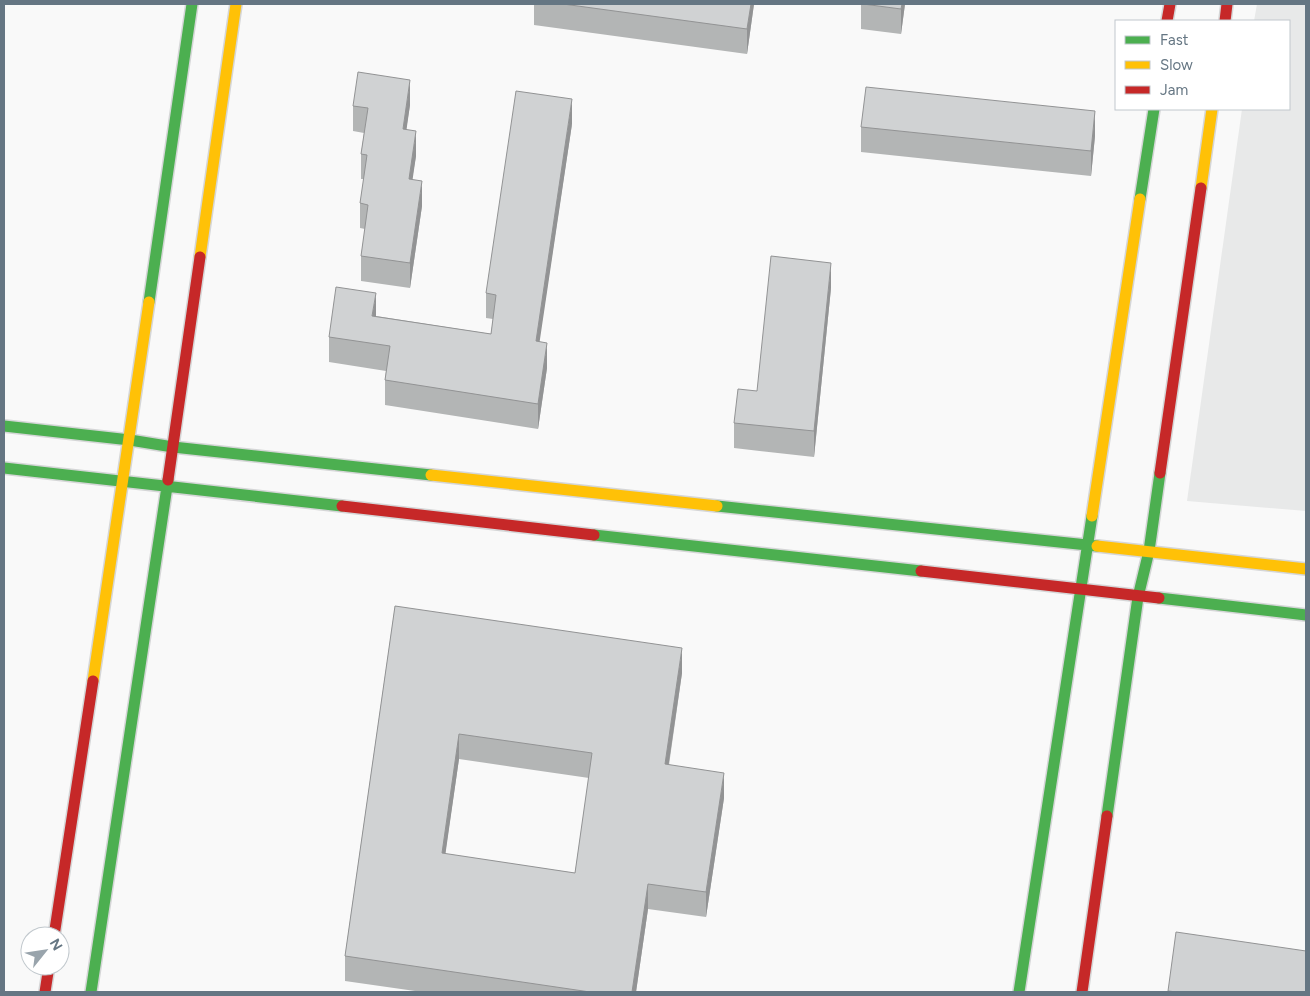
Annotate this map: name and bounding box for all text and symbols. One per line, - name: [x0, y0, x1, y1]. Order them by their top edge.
- legend: [1115, 20, 1290, 110]
- text: Fast: [1160, 31, 1189, 49]
- text: Slow: [1160, 56, 1193, 74]
- text: Jam: [1160, 81, 1188, 99]
- north arrow: [20, 926, 70, 976]
- text: N: [46, 936, 66, 954]

